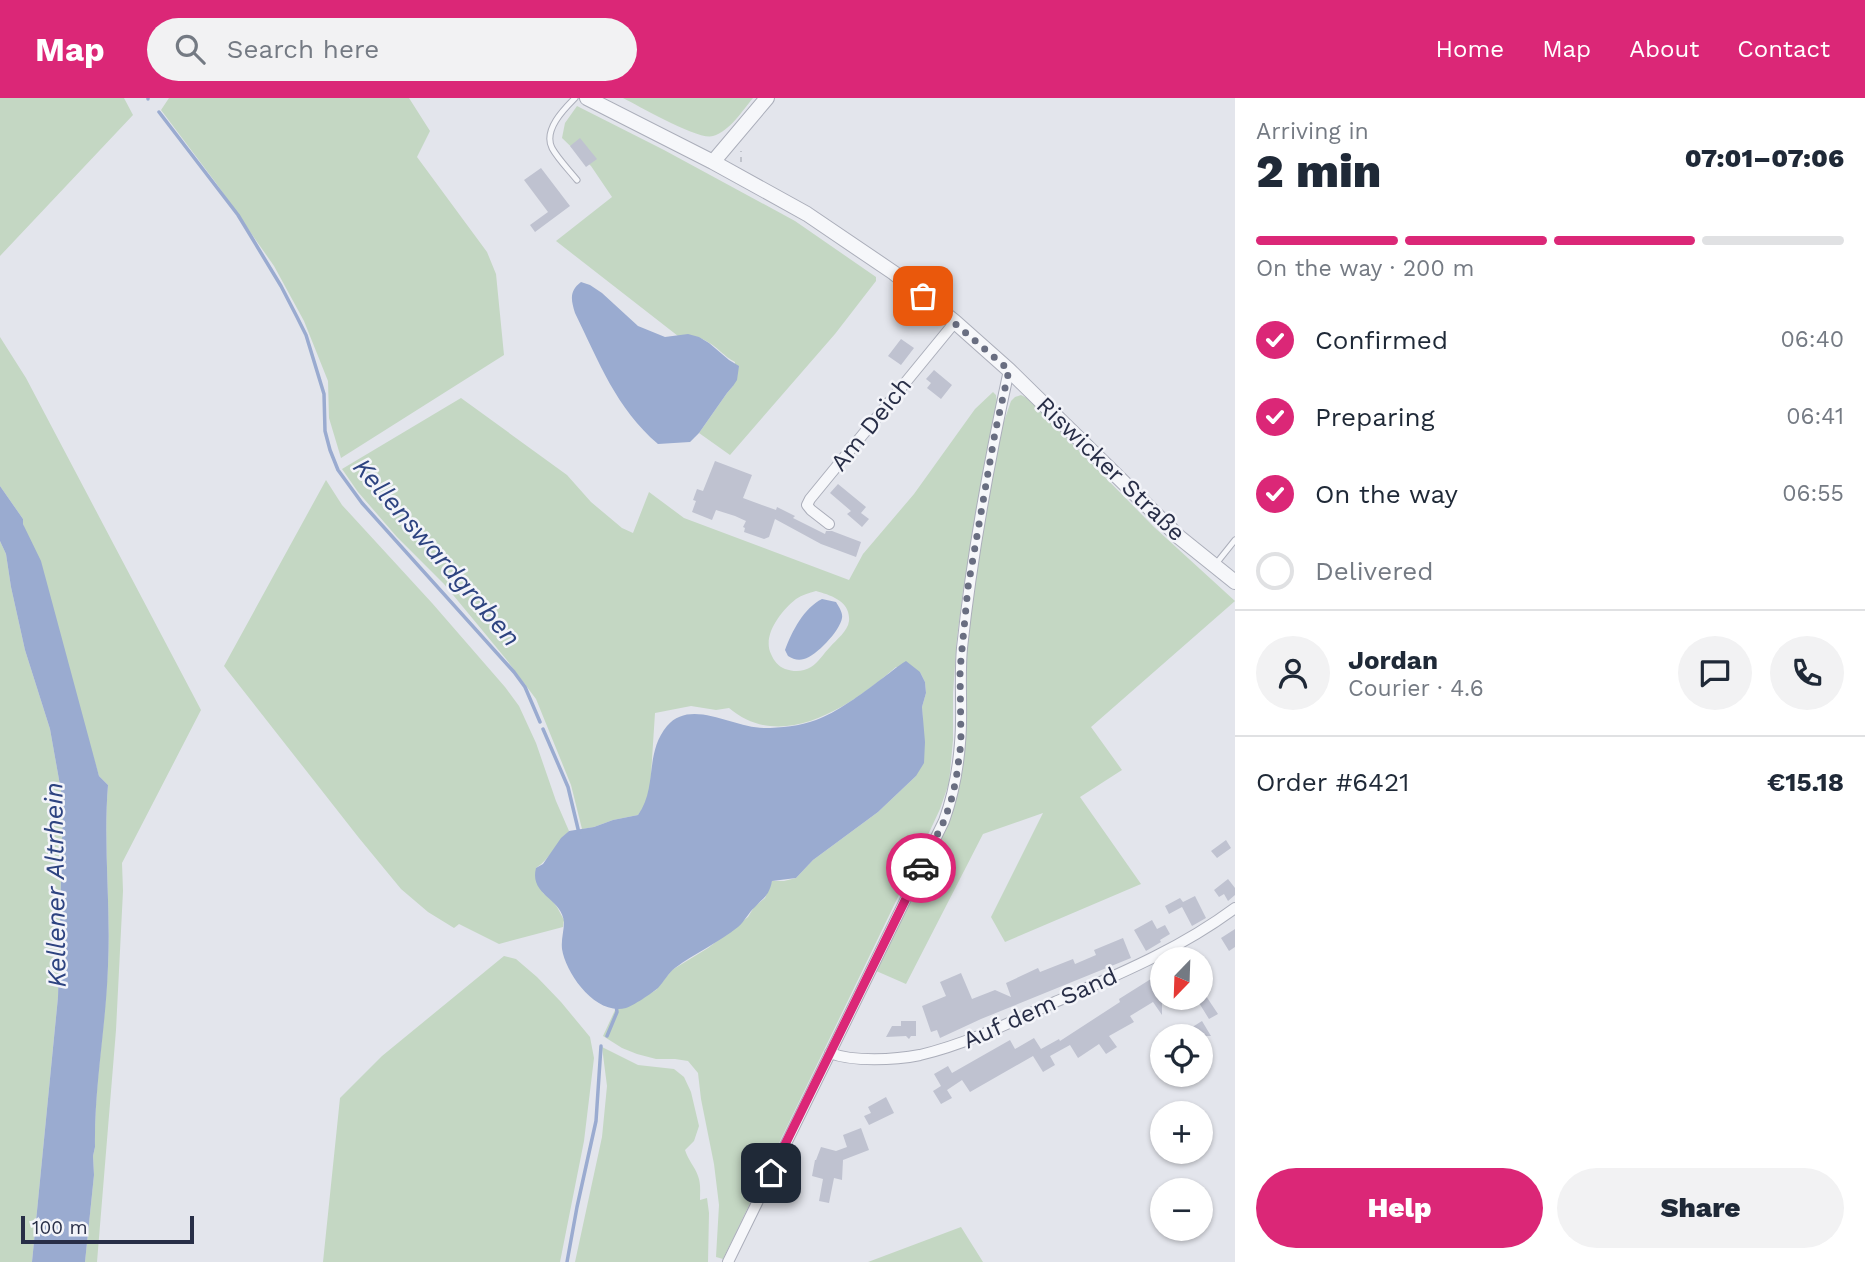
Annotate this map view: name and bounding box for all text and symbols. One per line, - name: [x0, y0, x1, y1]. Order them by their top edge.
- search box: [147, 18, 637, 81]
- text: Map: [35, 30, 105, 69]
- icon: search: [171, 30, 209, 68]
- text: Search here: [227, 34, 379, 64]
- text: Home: [1436, 35, 1504, 63]
- text: Map: [1542, 35, 1591, 63]
- text: About: [1629, 35, 1699, 63]
- text: Contact: [1737, 35, 1830, 63]
- text: Arriving in: [1256, 118, 1369, 145]
- text: 07:01–07:06: [1685, 143, 1844, 173]
- text: 2 min: [1256, 144, 1381, 198]
- text: On the way · 200 m: [1256, 255, 1474, 282]
- pin: [893, 266, 953, 326]
- icon: bag: [904, 277, 942, 315]
- icon: check: [1256, 321, 1294, 359]
- text: Confirmed: [1315, 325, 1448, 355]
- text: 06:40: [1781, 326, 1844, 353]
- street label: Am Deich: [825, 371, 917, 477]
- street label: Riswicker Straße: [1031, 391, 1191, 547]
- icon: check: [1256, 398, 1294, 436]
- text: Preparing: [1315, 402, 1435, 432]
- text: 06:41: [1786, 403, 1844, 430]
- water label: Kellenswardgraben: [347, 452, 527, 652]
- icon: check: [1256, 475, 1294, 513]
- text: On the way: [1315, 479, 1458, 509]
- text: 06:55: [1782, 480, 1844, 507]
- text: Delivered: [1315, 556, 1434, 586]
- button: person: [1256, 636, 1330, 710]
- button: chat: [1678, 636, 1752, 710]
- button: phone: [1770, 636, 1844, 710]
- text: Jordan: [1348, 645, 1438, 675]
- text: Courier · 4.6: [1348, 675, 1484, 702]
- text: Order #6421: [1256, 767, 1409, 797]
- text: €15.18: [1767, 767, 1844, 797]
- water label: Kellener Altrhein: [38, 782, 72, 988]
- courier: [886, 833, 956, 903]
- icon: car: [902, 849, 940, 887]
- north arrow: [1150, 947, 1213, 1010]
- map controls: [1150, 947, 1213, 1241]
- street label: Auf dem Sand: [959, 962, 1121, 1054]
- button: locate: [1150, 1024, 1213, 1087]
- button: +: [1150, 1101, 1213, 1164]
- pin: [741, 1143, 801, 1203]
- icon: home: [752, 1154, 790, 1192]
- button: Help: [1256, 1168, 1543, 1248]
- button: Share: [1557, 1168, 1844, 1248]
- button: −: [1150, 1178, 1213, 1241]
- scale bar: [21, 1213, 194, 1245]
- text: 100 m: [32, 1216, 88, 1239]

